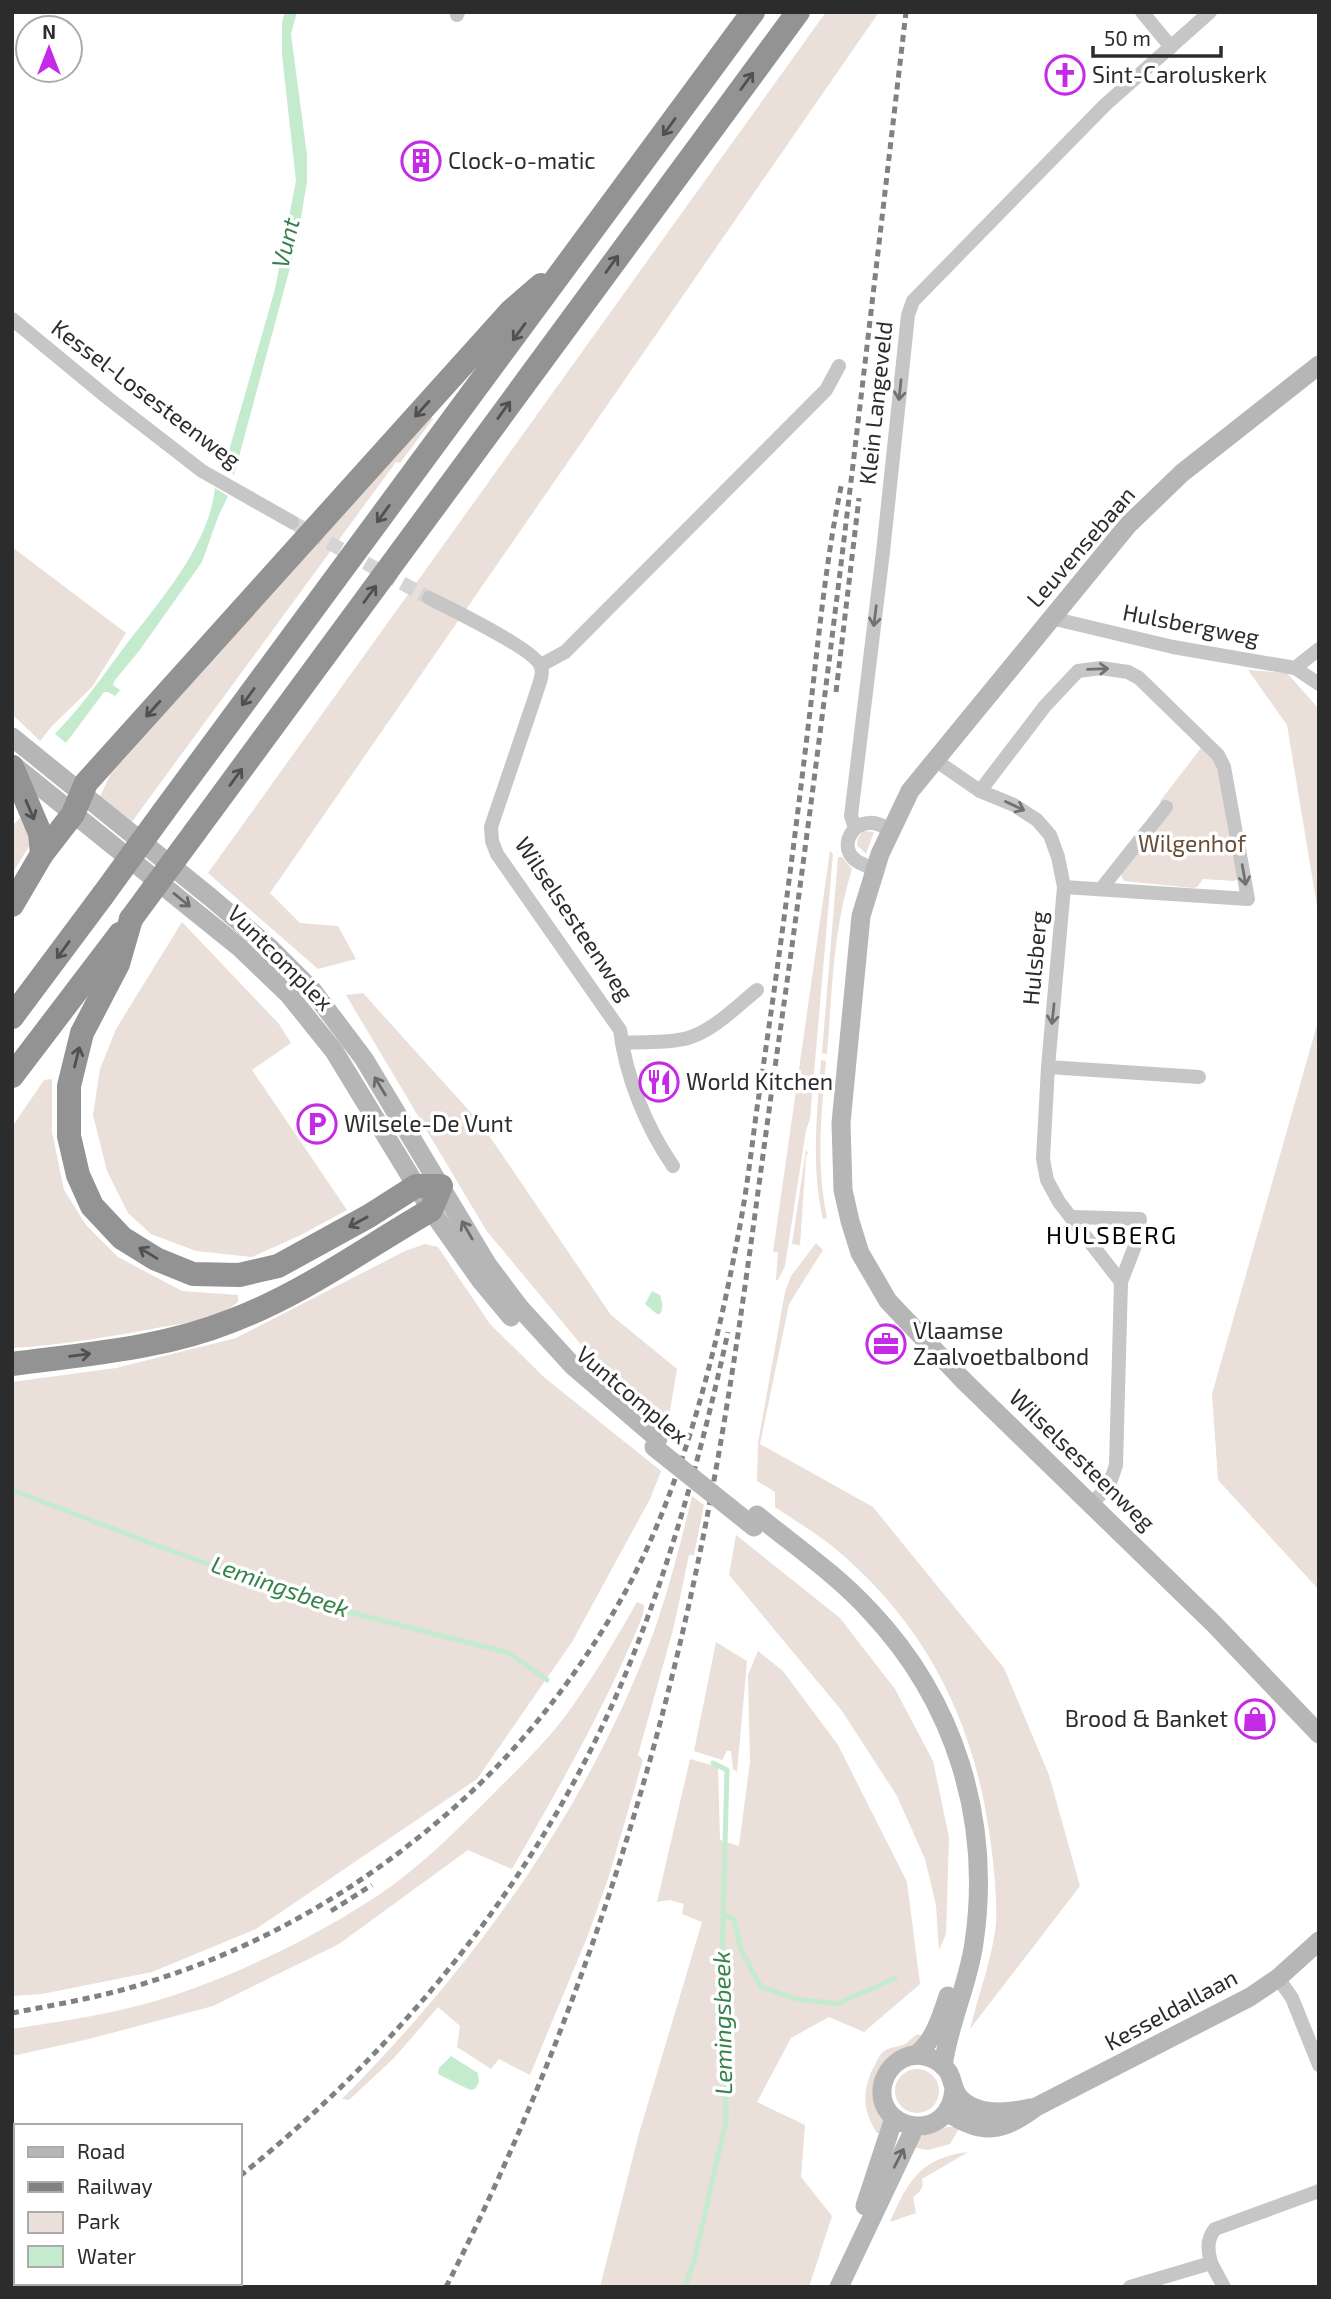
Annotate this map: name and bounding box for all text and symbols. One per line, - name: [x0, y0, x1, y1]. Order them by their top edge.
- north arrow: [14, 14, 84, 84]
- scale bar: [1093, 14, 1221, 58]
- text: N: [42, 20, 56, 43]
- text: 50 m: [1104, 25, 1151, 50]
- church icon: Sint-Caroluskerk: [1044, 54, 1086, 96]
- place label: Sint-Caroluskerk: [1092, 60, 1267, 88]
- one-way arrow: [740, 72, 754, 91]
- one-way arrow: [662, 117, 676, 136]
- building icon: Clock-o-matic: [400, 140, 442, 182]
- place label: Clock-o-matic: [448, 146, 596, 174]
- water label: Vunt: [264, 214, 305, 271]
- one-way arrow: [604, 255, 619, 274]
- street label: Kessel-Losesteenweg: [47, 313, 247, 474]
- street label: Klein Langeveld: [852, 320, 898, 486]
- one-way arrow: [511, 322, 526, 340]
- one-way arrow: [893, 378, 906, 401]
- one-way arrow: [414, 400, 430, 418]
- one-way arrow: [497, 401, 512, 420]
- street label: Leuvensebaan: [1020, 480, 1140, 612]
- one-way arrow: [376, 505, 391, 523]
- one-way arrow: [362, 584, 377, 603]
- street label: Hulsbergweg: [1121, 597, 1262, 651]
- one-way arrow: [869, 604, 882, 627]
- one-way arrow: [1086, 663, 1109, 676]
- one-way arrow: [241, 688, 256, 707]
- one-way arrow: [145, 700, 161, 718]
- one-way arrow: [228, 768, 243, 787]
- one-way arrow: [24, 799, 37, 820]
- one-way arrow: [1004, 800, 1025, 813]
- park label: Wilgenhof: [1138, 829, 1247, 857]
- street label: Wilselsesteenweg: [510, 831, 640, 1006]
- one-way arrow: [1238, 863, 1251, 886]
- one-way arrow: [172, 892, 190, 908]
- street label: Vuntcomplex: [222, 899, 339, 1016]
- street label: Hulsberg: [1016, 910, 1052, 1006]
- one-way arrow: [56, 940, 70, 959]
- one-way arrow: [1047, 1002, 1060, 1025]
- one-way arrow: [70, 1046, 84, 1069]
- restaurant icon: World Kitchen: [638, 1061, 680, 1103]
- place label: World Kitchen: [686, 1067, 833, 1095]
- one-way arrow: [373, 1077, 387, 1097]
- parking icon: Wilsele-De Vunt: [296, 1103, 338, 1145]
- place label: Wilsele-De Vunt: [344, 1109, 513, 1137]
- one-way arrow: [348, 1215, 369, 1229]
- district label: HULSBERG: [1046, 1220, 1178, 1249]
- one-way arrow: [460, 1221, 474, 1241]
- one-way arrow: [138, 1246, 158, 1260]
- place label: Vlaamse Zaalvoetbalbond: [913, 1316, 1089, 1370]
- office icon: Vlaamse Zaalvoetbalbond: [865, 1323, 907, 1365]
- street label: Vuntcomplex: [571, 1339, 694, 1449]
- one-way arrow: [68, 1349, 91, 1362]
- street label: Wilselsesteenweg: [1004, 1383, 1162, 1536]
- water label: Lemingsbeek: [208, 1548, 353, 1623]
- shop icon: Brood & Banket: [1234, 1698, 1276, 1740]
- place label: Brood & Banket: [1065, 1704, 1228, 1732]
- water label: Lemingsbeek: [706, 1951, 737, 2095]
- street label: Kesseldallaan: [1099, 1962, 1242, 2056]
- legend: [14, 2124, 242, 2285]
- text: Road: [77, 2138, 125, 2163]
- one-way arrow: [893, 2148, 907, 2169]
- text: Railway: [77, 2173, 153, 2198]
- text: Park: [77, 2208, 120, 2233]
- text: Water: [77, 2243, 136, 2268]

